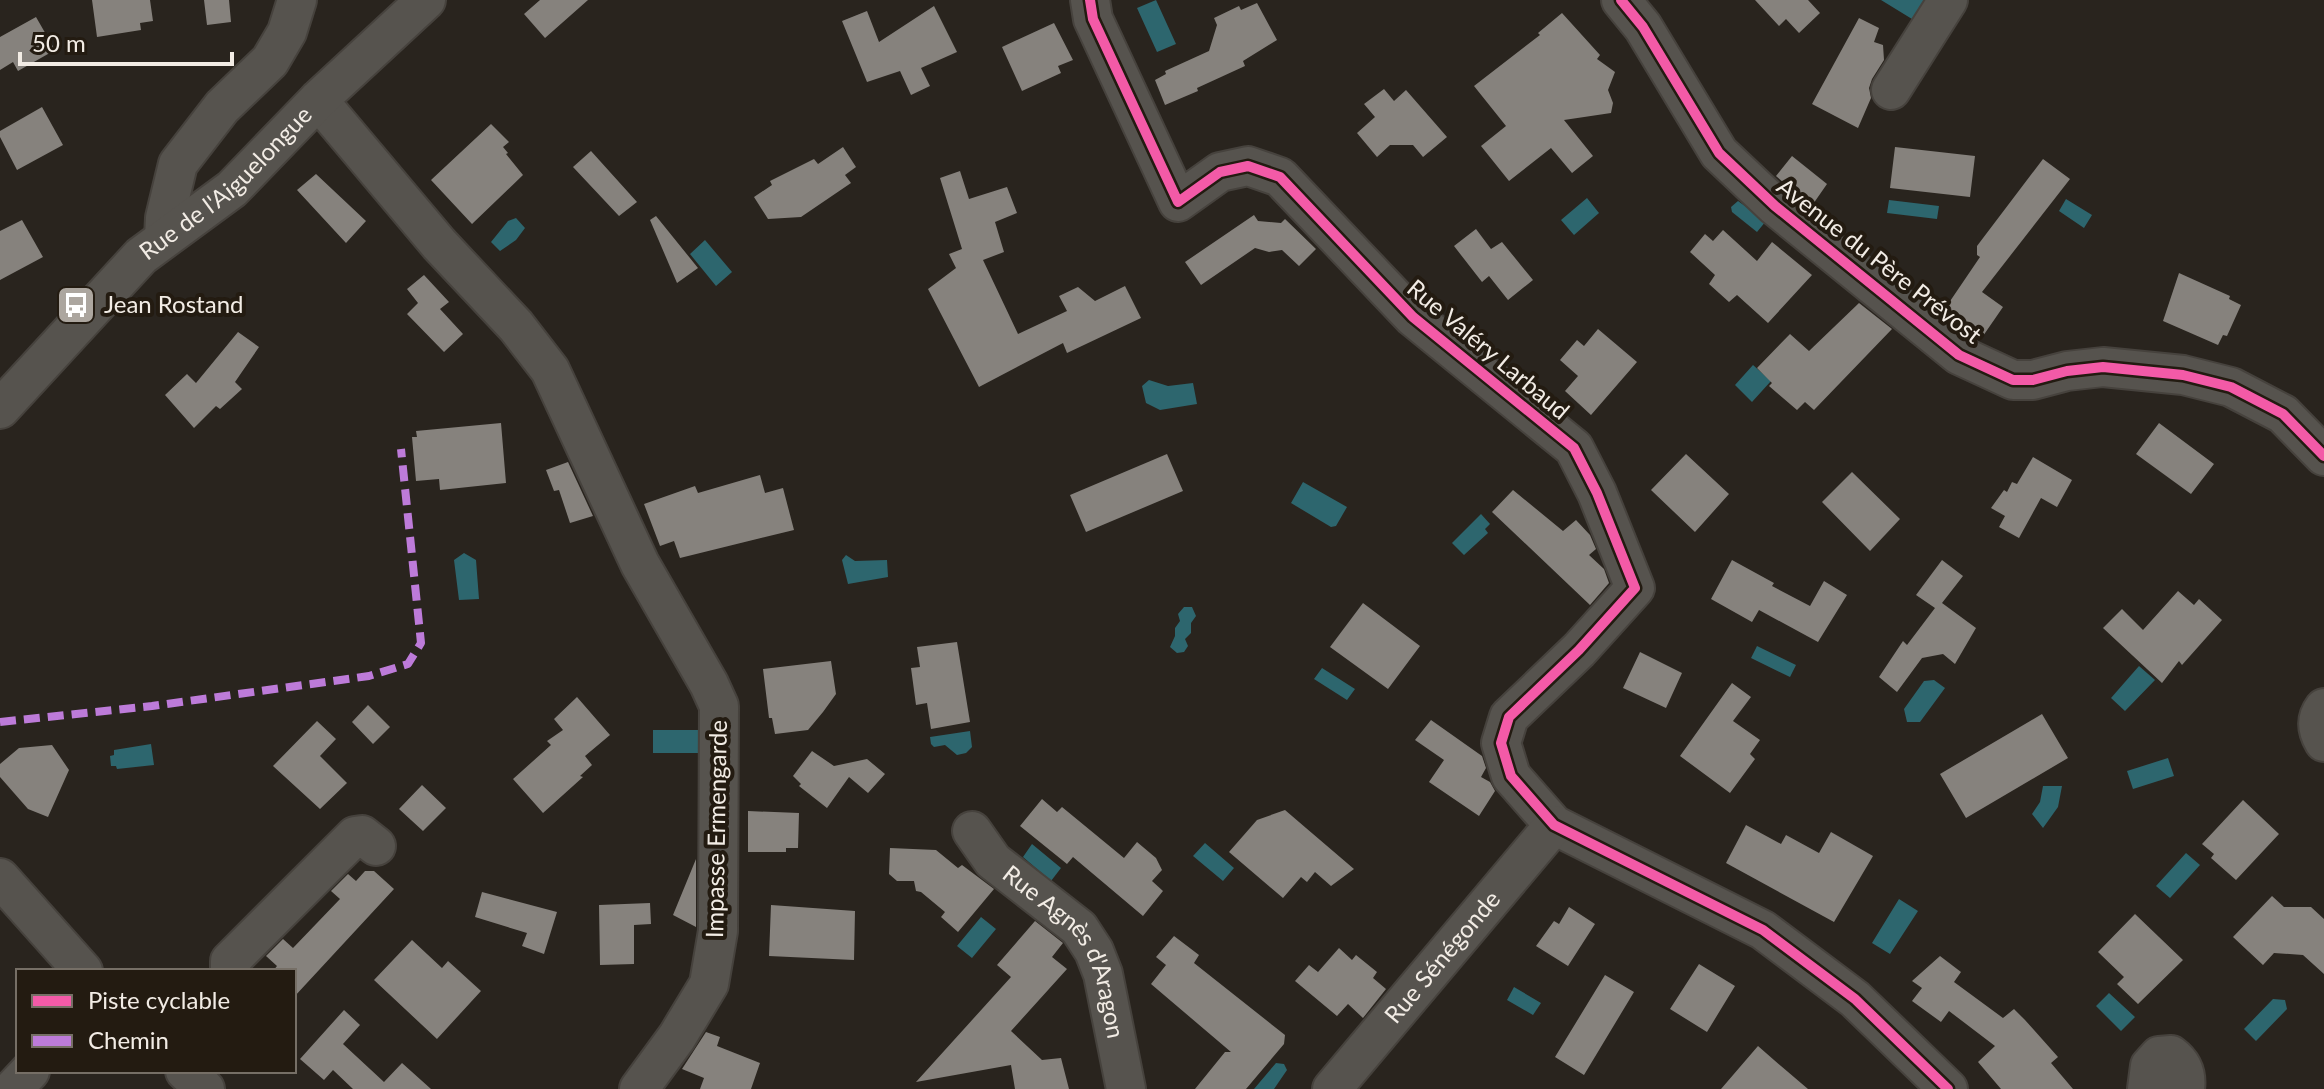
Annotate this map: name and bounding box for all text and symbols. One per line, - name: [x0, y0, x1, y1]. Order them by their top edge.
- scale bar: [20, 16, 232, 66]
- text: 50 m: [32, 28, 86, 57]
- street label: Rue de l'Aiguelongue: [133, 100, 317, 265]
- street label: Avenue du Père Prévost: [1772, 171, 1988, 349]
- street label: Rue Valéry Larbaud: [1402, 273, 1576, 425]
- bus stop icon: Jean Rostand: [55, 284, 97, 326]
- place label: Jean Rostand: [104, 289, 243, 318]
- street label: Impasse Ermengarde: [699, 720, 732, 938]
- street label: Rue Agnès d'Aragon: [998, 858, 1132, 1041]
- street label: Rue Sénégonde: [1378, 884, 1505, 1028]
- legend: [16, 969, 296, 1073]
- text: Piste cyclable: [88, 985, 230, 1014]
- text: Chemin: [88, 1025, 169, 1054]

